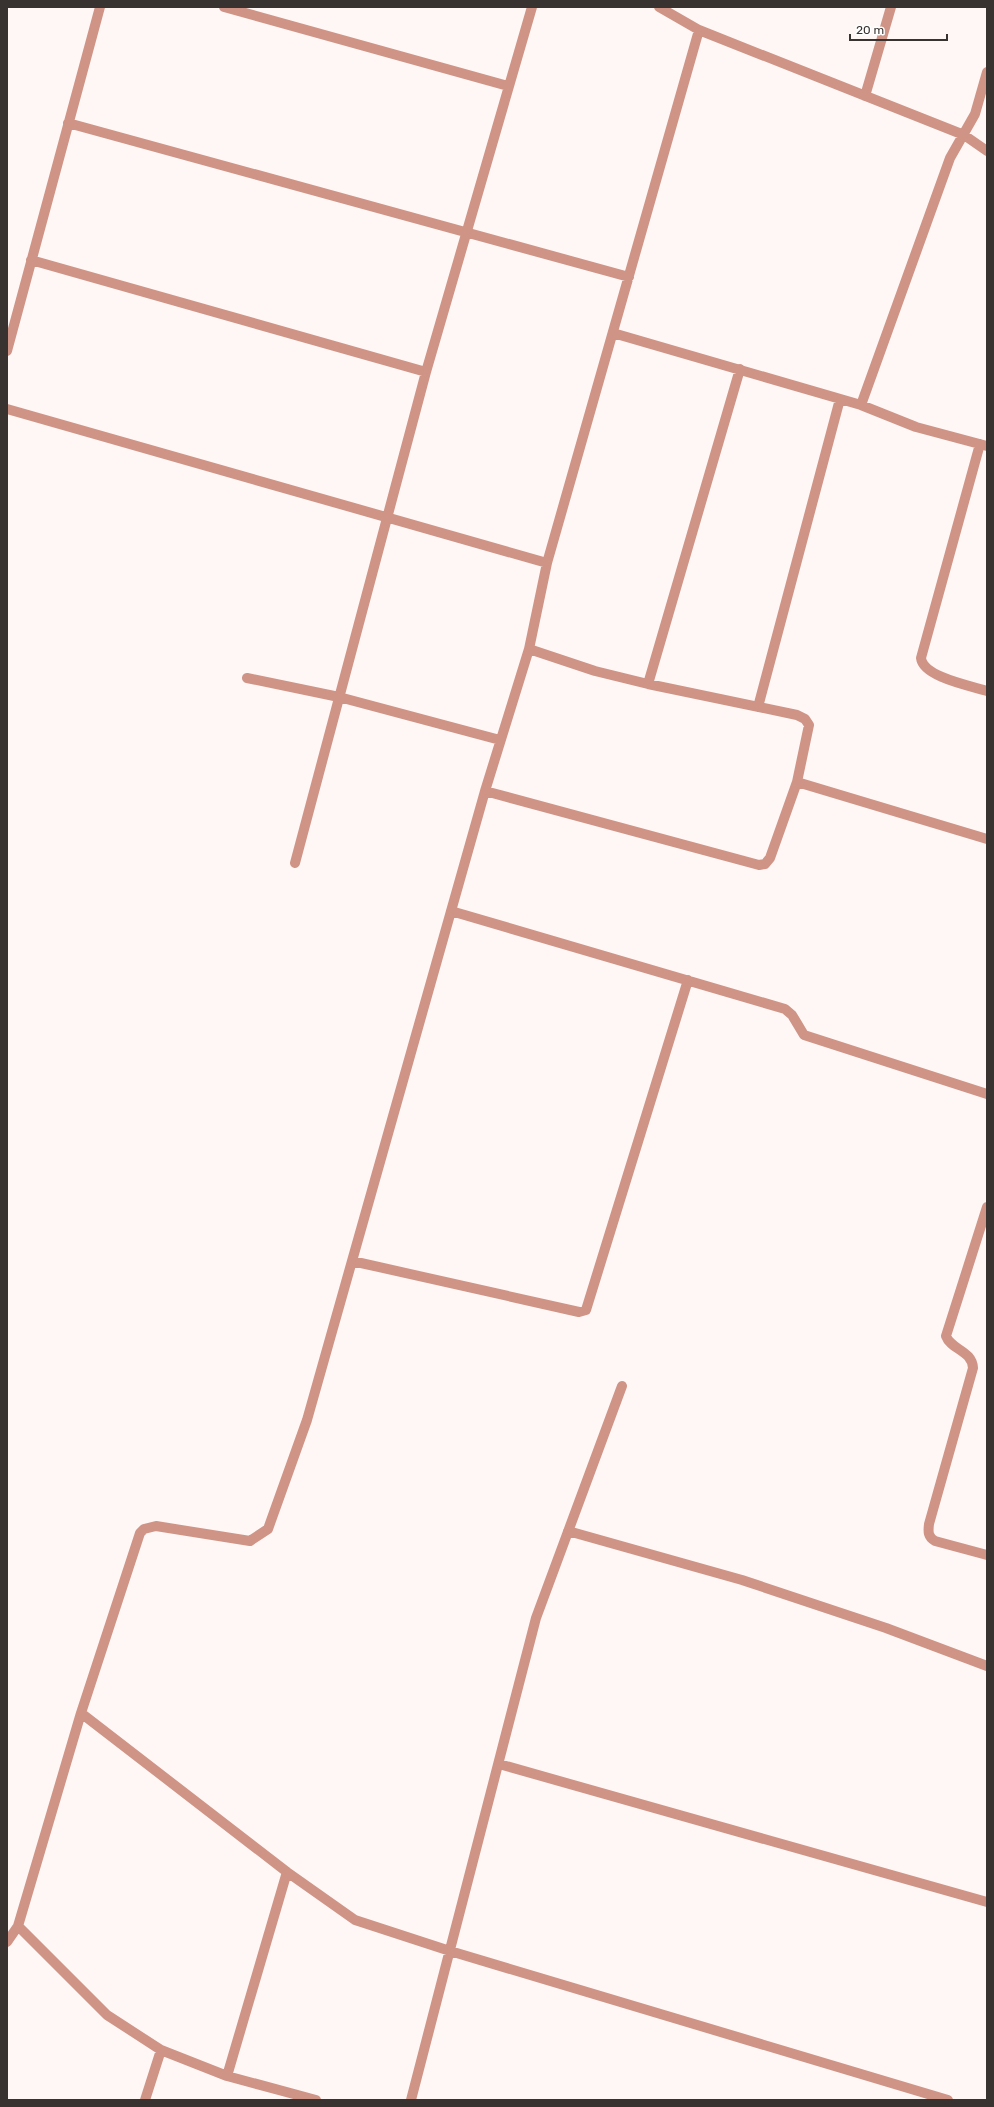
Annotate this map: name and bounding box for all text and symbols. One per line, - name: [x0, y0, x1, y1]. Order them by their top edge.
- scale bar: [850, 16, 947, 42]
- text: 20 m: [856, 23, 884, 37]

